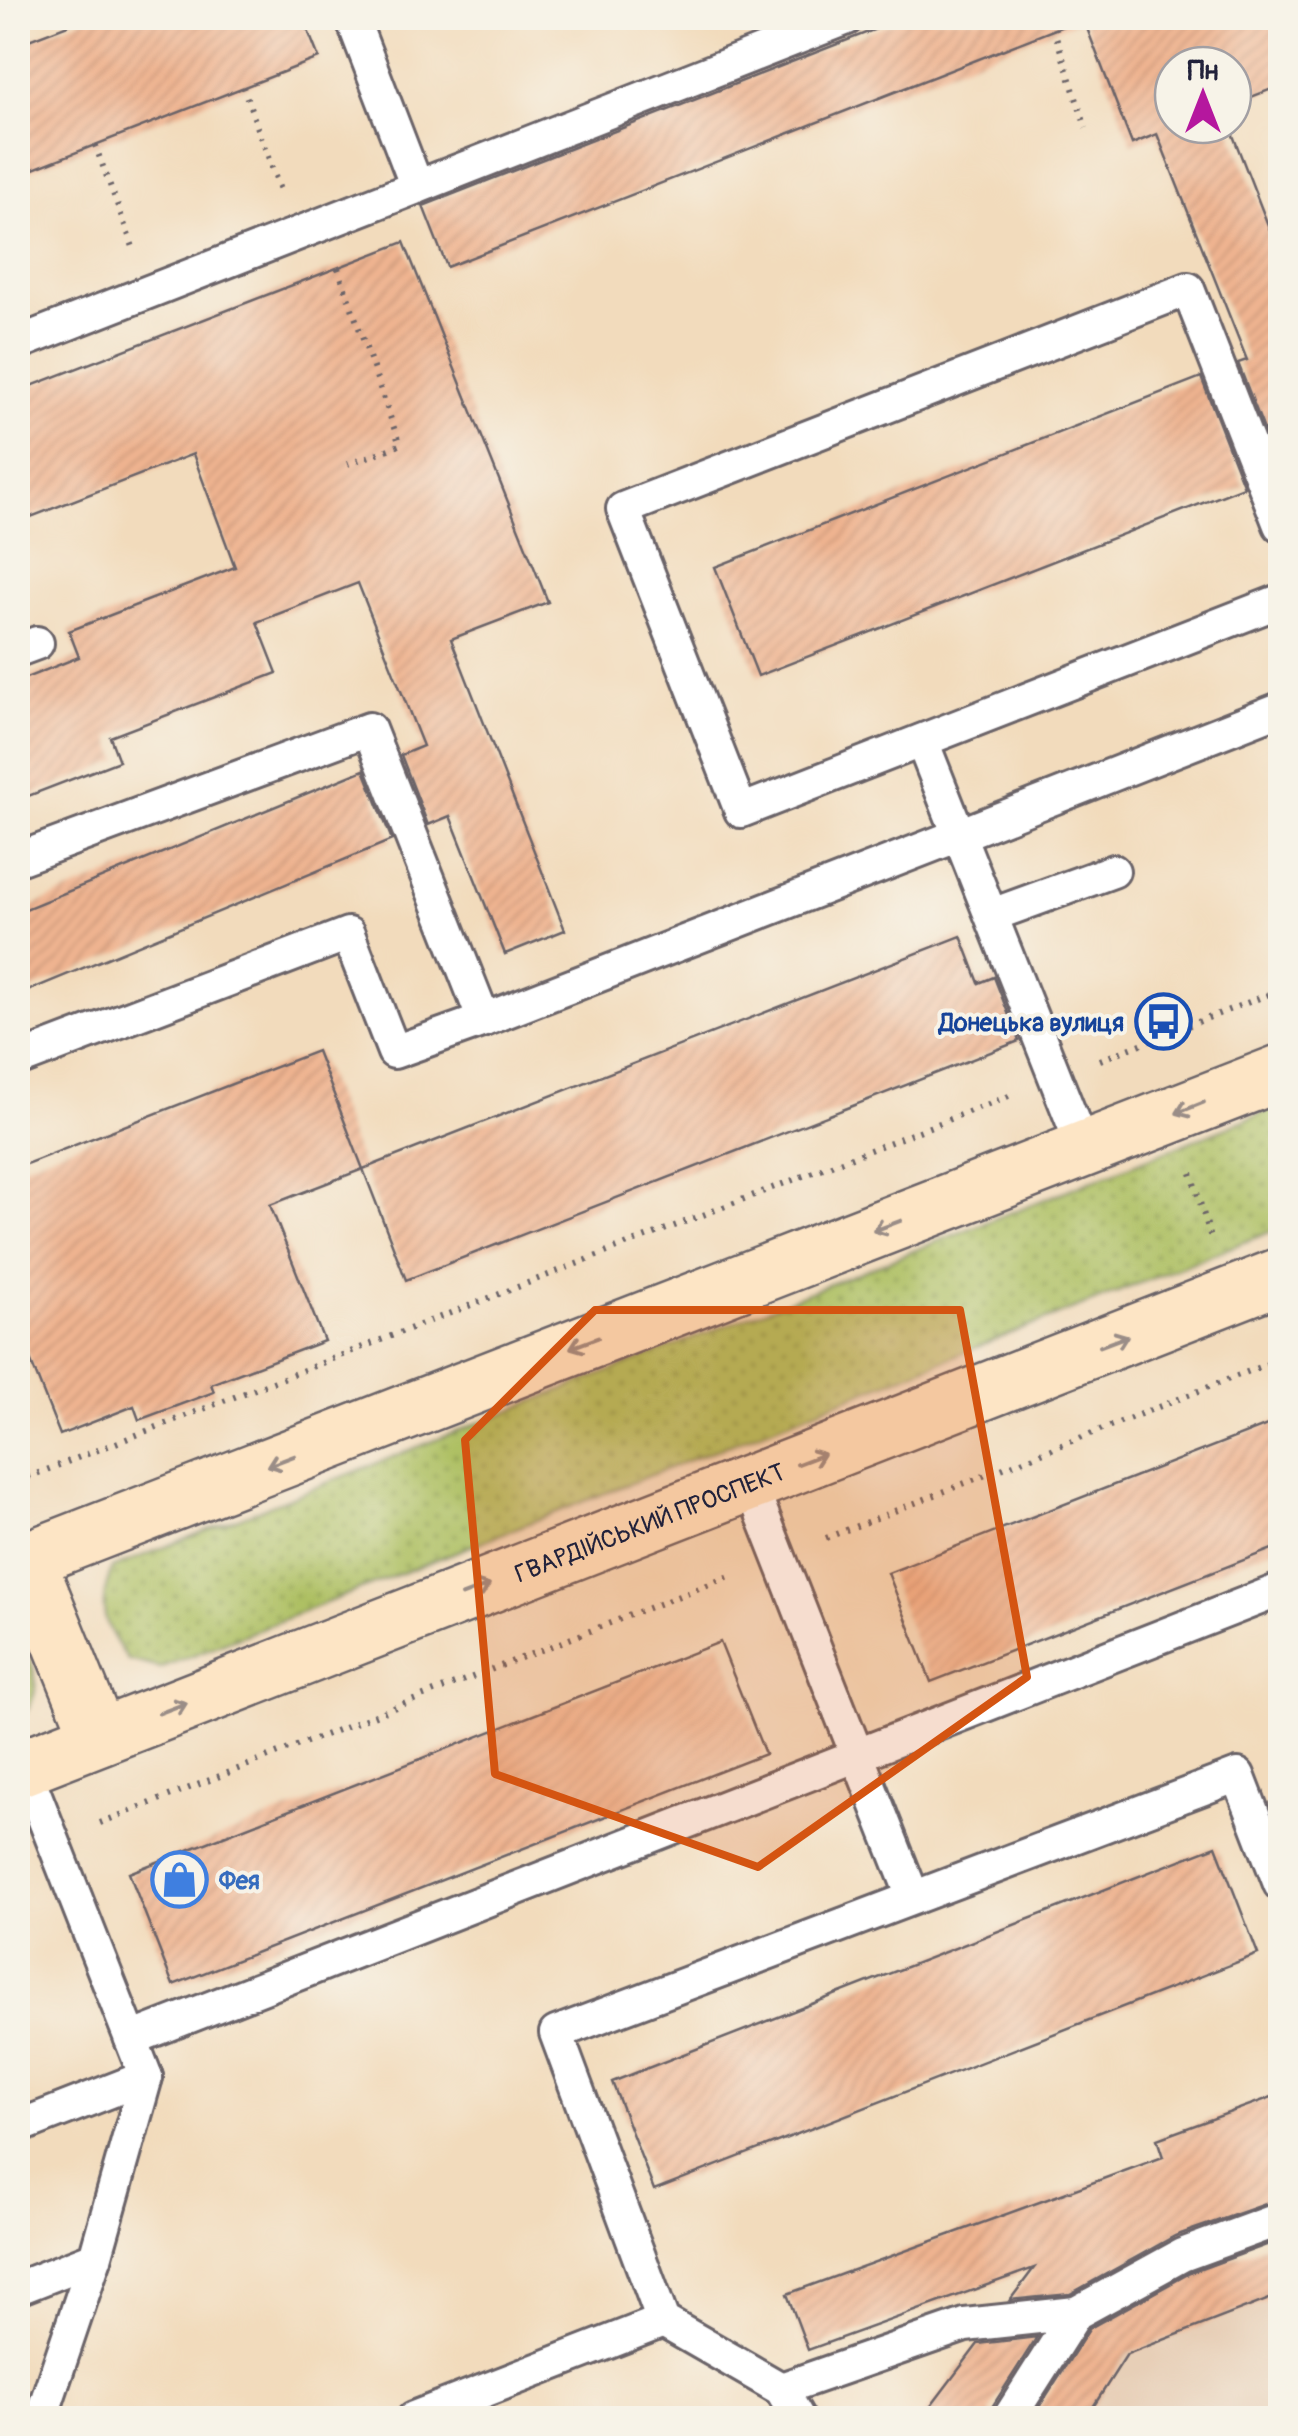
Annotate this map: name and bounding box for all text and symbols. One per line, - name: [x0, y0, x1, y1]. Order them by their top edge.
- north arrow: [1153, 45, 1253, 145]
- text: Пн: [1188, 54, 1218, 89]
- bus stop icon: Донецька вулиця: [1133, 992, 1193, 1052]
- place label: Донецька вулиця: [937, 1008, 1124, 1039]
- one-way arrow: [1175, 1101, 1205, 1119]
- one-way arrow: [872, 1218, 903, 1236]
- one-way arrow: [1099, 1330, 1129, 1348]
- one-way arrow: [569, 1336, 599, 1354]
- one-way arrow: [795, 1449, 826, 1467]
- one-way arrow: [266, 1453, 296, 1471]
- street label: ГВАРДІЙСЬКИЙ ПРОСПЕКТ: [511, 1457, 790, 1590]
- one-way arrow: [460, 1580, 491, 1598]
- one-way arrow: [158, 1698, 188, 1716]
- shop icon: Фея: [150, 1850, 210, 1910]
- place label: Фея: [218, 1866, 260, 1897]

